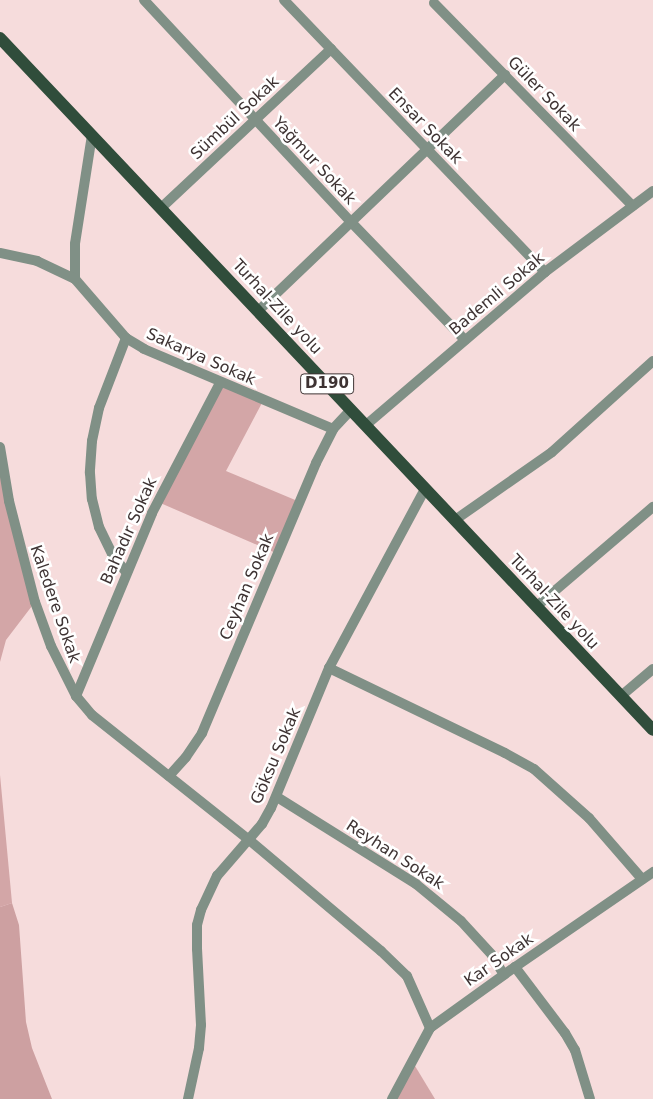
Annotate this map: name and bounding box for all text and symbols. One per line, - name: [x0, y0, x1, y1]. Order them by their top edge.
- street label: Güler Sokak: [504, 53, 584, 135]
- street label: Sümbül Sokak: [187, 72, 283, 164]
- street label: Ensar Sokak: [384, 84, 466, 168]
- street label: Yağmur Sokak: [268, 113, 360, 209]
- street label: Bademli Sokak: [446, 249, 548, 339]
- street label: Turhal-Zile yolu: [228, 256, 326, 358]
- street label: Sakarya Sokak: [143, 324, 259, 390]
- road number: D190: [300, 372, 354, 396]
- street label: Bahadır Sokak: [97, 475, 161, 587]
- street label: Ceyhan Sokak: [216, 531, 278, 643]
- street label: Kaledere Sokak: [26, 543, 84, 665]
- street label: Turhal-Zile yolu: [505, 551, 603, 653]
- street label: Göksu Sokak: [247, 705, 305, 807]
- street label: Reyhan Sokak: [342, 816, 448, 894]
- street label: Kar Sokak: [461, 929, 537, 991]

